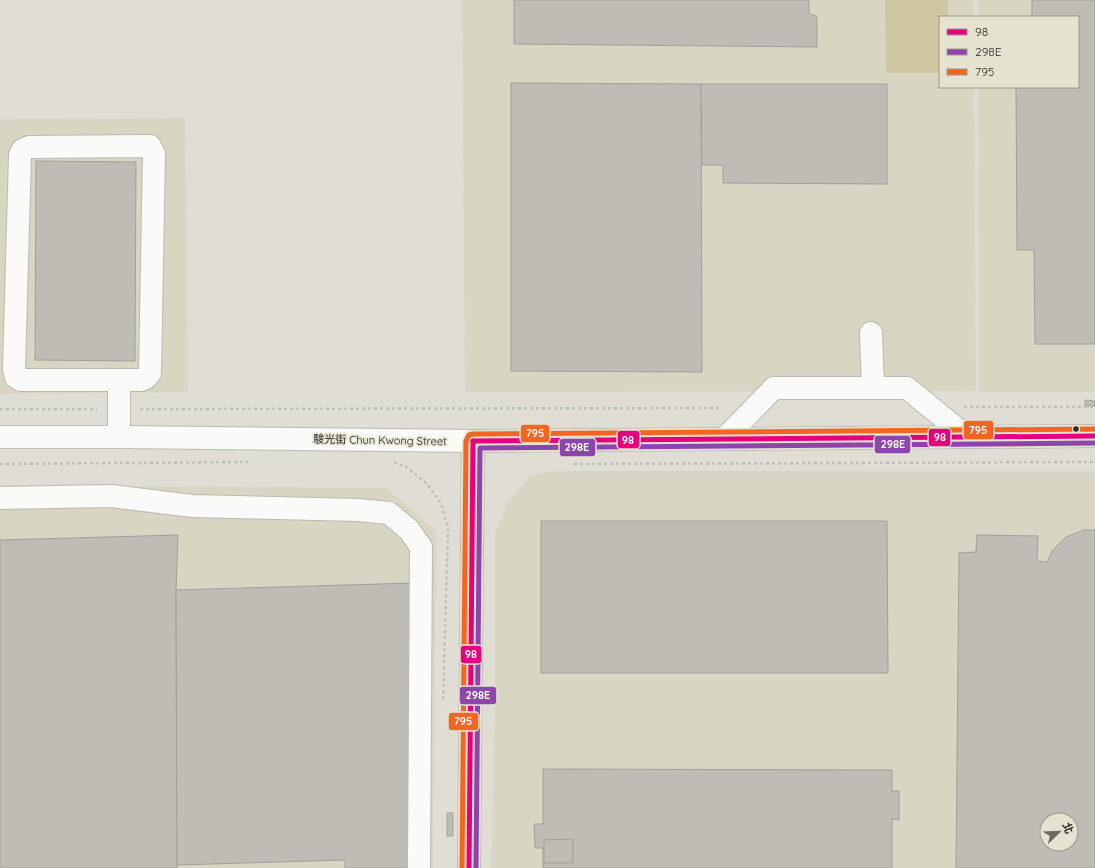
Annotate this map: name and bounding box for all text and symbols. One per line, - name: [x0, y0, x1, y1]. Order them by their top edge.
- legend: [939, 16, 1079, 88]
- text: 98: [975, 24, 988, 39]
- text: 298E: [975, 44, 1002, 59]
- text: 795: [975, 64, 994, 79]
- line badge: 795: [963, 420, 994, 440]
- text: 795: [969, 423, 987, 437]
- line badge: 795: [520, 424, 550, 443]
- unlabelled marker: [1071, 424, 1081, 434]
- text: 795: [526, 426, 544, 440]
- line badge: 98: [928, 428, 951, 447]
- line badge: 98: [617, 430, 640, 449]
- text: 98: [934, 430, 946, 444]
- street label: 駿光街 Chun Kwong Street: [313, 432, 447, 448]
- text: 98: [622, 433, 634, 447]
- line badge: 298E: [874, 435, 911, 454]
- text: 298E: [881, 437, 905, 451]
- line badge: 298E: [559, 438, 596, 457]
- text: 298E: [565, 440, 589, 454]
- line badge: 98: [460, 645, 482, 664]
- text: 98: [465, 647, 477, 661]
- line badge: 298E: [459, 686, 497, 705]
- text: 298E: [466, 688, 490, 702]
- line badge: 795: [448, 712, 479, 731]
- text: 795: [454, 714, 472, 728]
- north arrow: [1039, 812, 1079, 852]
- text: 北: [1060, 820, 1077, 836]

